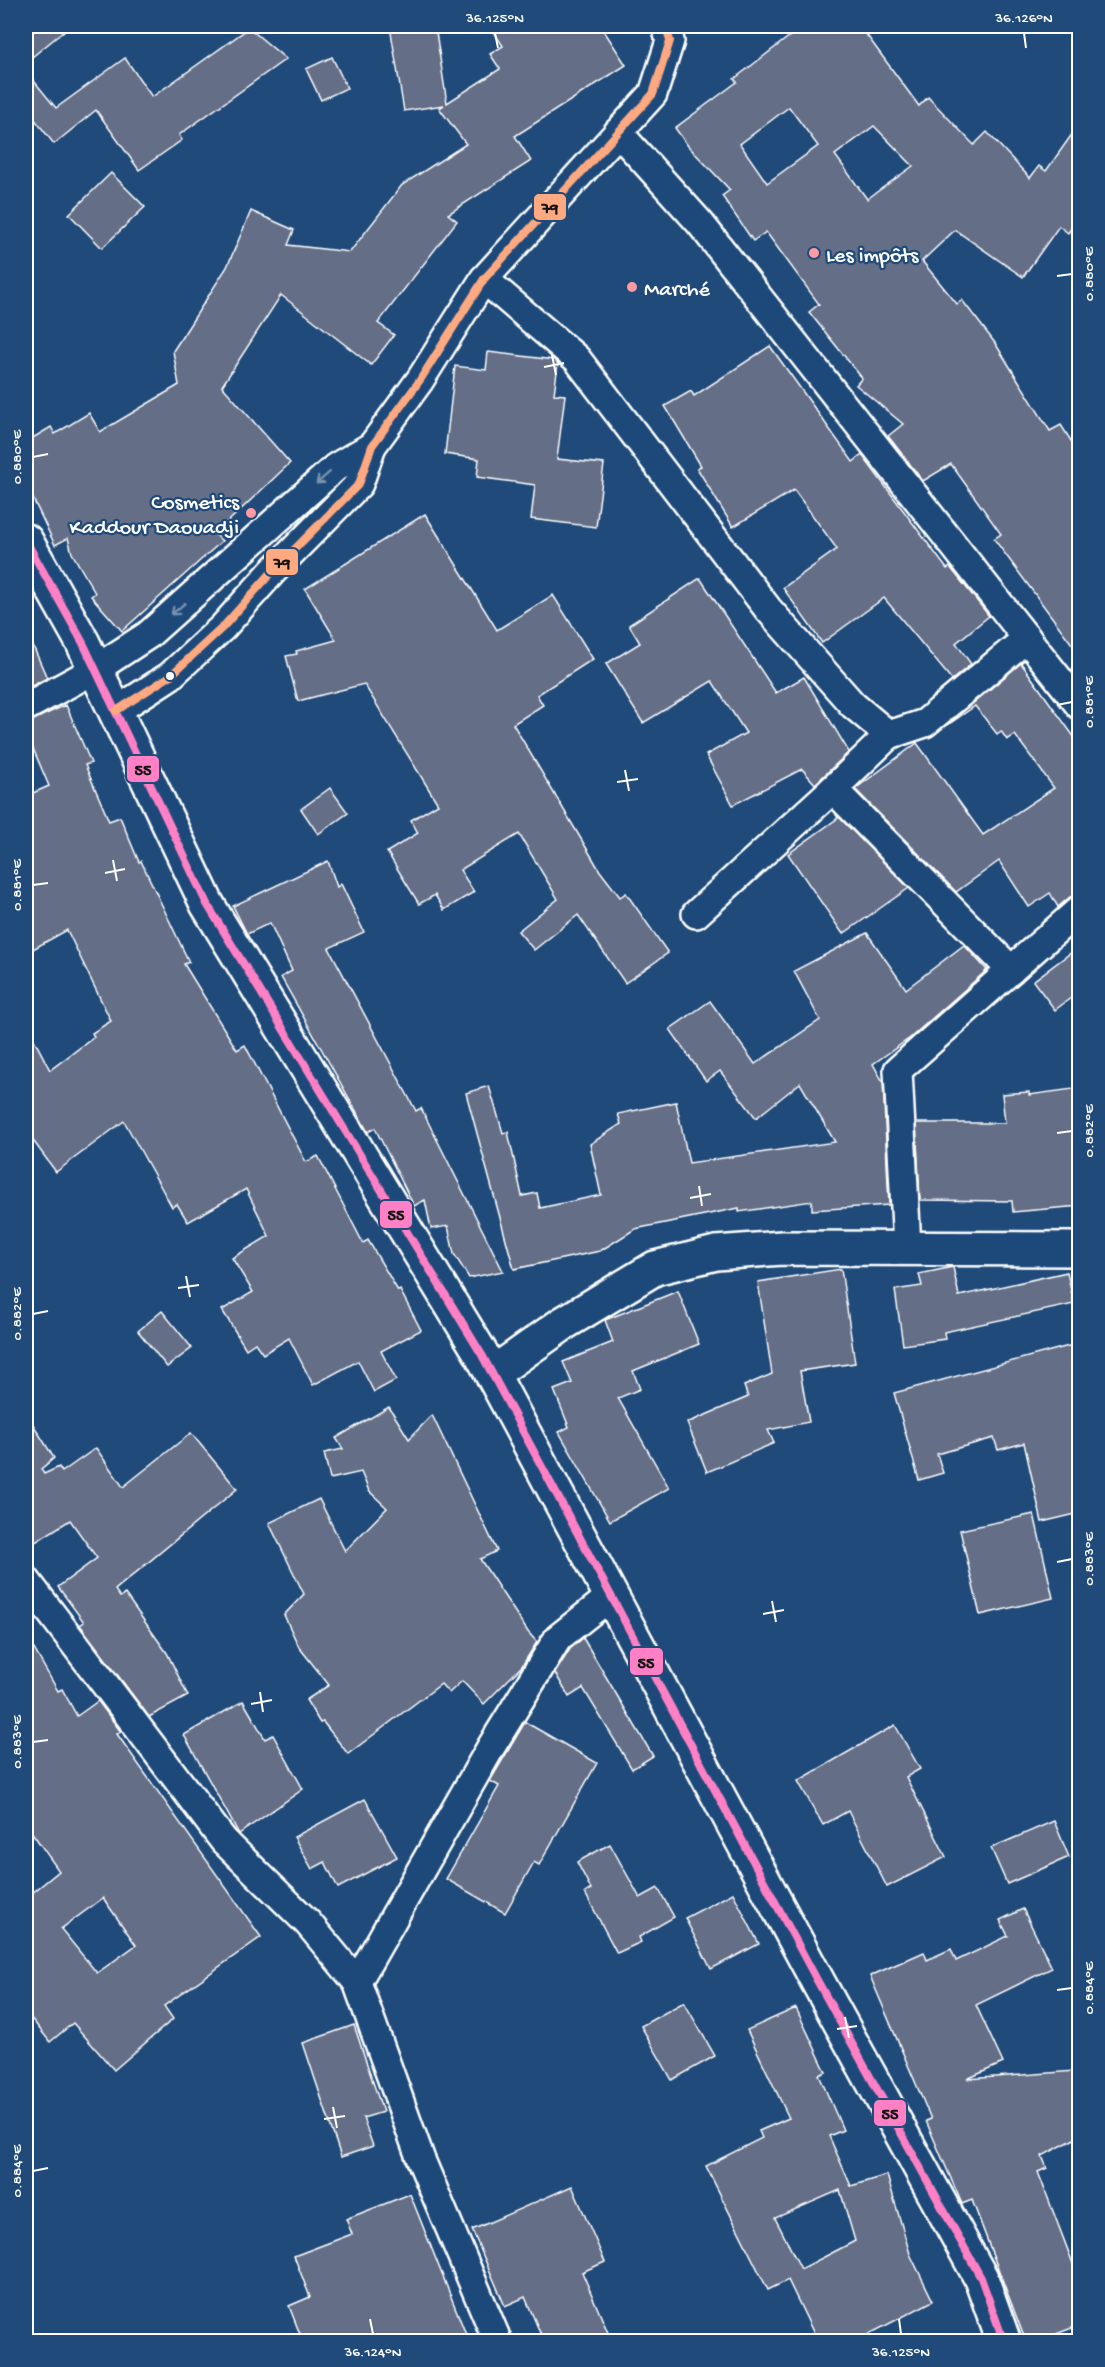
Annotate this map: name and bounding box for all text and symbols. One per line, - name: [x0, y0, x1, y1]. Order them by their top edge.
- text: 36.125°N: [465, 10, 524, 28]
- text: 36.126°N: [994, 10, 1053, 28]
- line badge: 79: [533, 193, 567, 221]
- text: 79: [541, 201, 558, 220]
- place label: Les impôts: [826, 244, 919, 270]
- marker: Les impôts: [807, 246, 821, 260]
- text: 0.880°E: [1081, 246, 1099, 301]
- place label: Marché: [644, 278, 711, 304]
- marker: Marché: [625, 280, 639, 294]
- text: 0.880°E: [9, 429, 27, 484]
- one-way arrow: [316, 471, 331, 485]
- place label: Cosmetics Kaddour Daouadji: [70, 491, 240, 542]
- marker: Cosmetics Kaddour Daouadji: [244, 506, 258, 520]
- line badge: 79: [265, 548, 299, 576]
- text: 79: [273, 556, 290, 575]
- one-way arrow: [171, 602, 186, 616]
- unlabelled marker: [164, 670, 176, 682]
- text: 0.881°E: [1081, 675, 1099, 728]
- line badge: 55: [126, 755, 160, 783]
- text: 55: [135, 763, 152, 782]
- text: 0.881°E: [9, 858, 27, 911]
- text: 0.882°E: [1081, 1104, 1099, 1158]
- line badge: 55: [379, 1200, 413, 1229]
- text: 55: [388, 1208, 405, 1227]
- text: 0.882°E: [9, 1287, 27, 1341]
- text: 0.883°E: [1081, 1532, 1099, 1586]
- line badge: 55: [629, 1647, 664, 1676]
- text: 55: [638, 1656, 655, 1675]
- text: 0.883°E: [9, 1715, 27, 1769]
- text: 0.884°E: [1081, 1961, 1099, 2014]
- line badge: 55: [873, 2099, 907, 2127]
- text: 55: [882, 2107, 899, 2126]
- text: 0.884°E: [9, 2144, 27, 2197]
- text: 36.124°N: [343, 2344, 402, 2362]
- text: 36.125°N: [871, 2344, 930, 2362]

